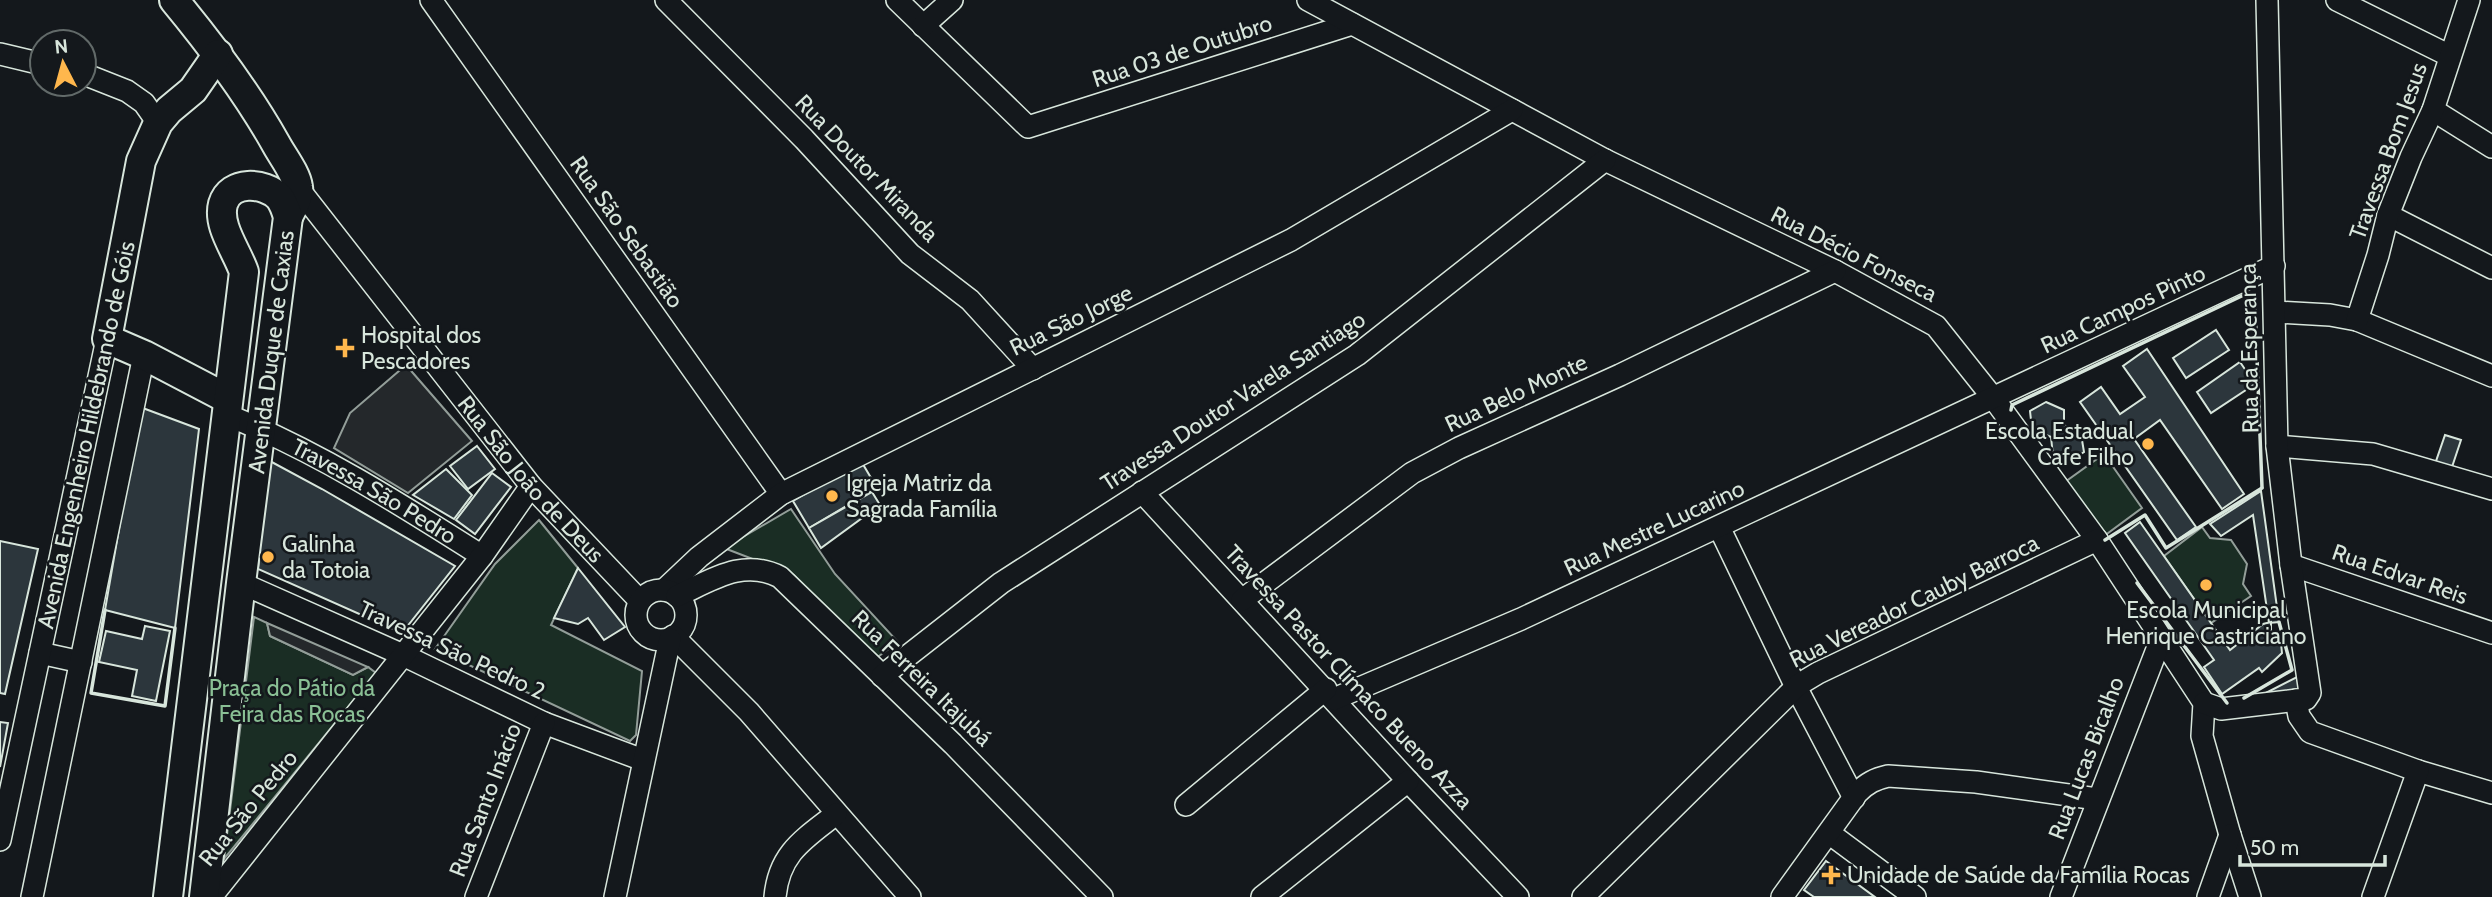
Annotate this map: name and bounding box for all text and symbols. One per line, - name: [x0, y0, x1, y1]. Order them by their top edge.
- street label: Rua 03 de Outubro: [1089, 9, 1275, 93]
- north arrow: [28, 28, 98, 98]
- text: N: [53, 34, 69, 59]
- street label: Travessa Bom Jesus: [2343, 59, 2433, 243]
- street label: Rua Doutor Miranda: [790, 88, 944, 248]
- street label: Rua São Sebastião: [564, 151, 690, 313]
- street label: Rua Décio Fonseca: [1766, 200, 1942, 308]
- street label: Avenida Duque de Caxias: [242, 229, 300, 475]
- street label: Avenida Engenheiro Hildebrando de Góis: [31, 239, 141, 631]
- street label: Rua Campos Pinto: [2036, 259, 2210, 359]
- street label: Rua da Esperança: [2234, 263, 2264, 433]
- street label: Rua São Jorge: [1005, 278, 1137, 362]
- street label: Travessa Doutor Varela Santiago: [1096, 305, 1370, 497]
- place label: Hospital dos Pescadores: [361, 321, 481, 375]
- marker: Hospital dos Pescadores: [335, 338, 355, 358]
- street label: Rua Belo Monte: [1440, 348, 1592, 438]
- street label: Rua São João de Deus: [452, 390, 610, 568]
- place label: Escola Estadual Cafe Filho: [1985, 417, 2135, 471]
- street label: Travessa São Pedro: [287, 433, 462, 550]
- marker: Escola Estadual Cafe Filho: [2140, 436, 2156, 452]
- place label: Igreja Matriz da Sagrada Família: [846, 469, 997, 523]
- street label: Rua Mestre Lucarino: [1559, 474, 1749, 582]
- marker: Igreja Matriz da Sagrada Família: [824, 488, 840, 504]
- street label: Rua Vereador Cauby Barroca: [1785, 528, 2043, 674]
- place label: Galinha da Totoia: [282, 530, 370, 584]
- street label: Rua Edvar Reis: [2329, 538, 2471, 610]
- street label: Travessa Pastor Clímaco Bueno Azza: [1219, 539, 1479, 815]
- marker: Galinha da Totoia: [260, 549, 276, 565]
- marker: Escola Municipal Henrique Castriciano: [2198, 577, 2214, 593]
- street label: Travessa São Pedro 2: [354, 594, 550, 706]
- place label: Escola Municipal Henrique Castriciano: [2106, 596, 2307, 650]
- street label: Rua Ferreira Itajubá: [846, 604, 998, 752]
- street label: Rua Lucas Bicalho: [2042, 673, 2130, 843]
- park label: Praça do Pátio da Feira das Rocas: [209, 674, 375, 728]
- street label: Rua Santo Inácio: [443, 719, 527, 881]
- street label: Rua São Pedro: [193, 744, 303, 872]
- scale bar: [2240, 824, 2385, 868]
- text: 50 m: [2250, 835, 2299, 860]
- place label: Unidade de Saúde da Família Rocas: [1847, 861, 2190, 889]
- marker: Unidade de Saúde da Família Rocas: [1821, 865, 1841, 885]

